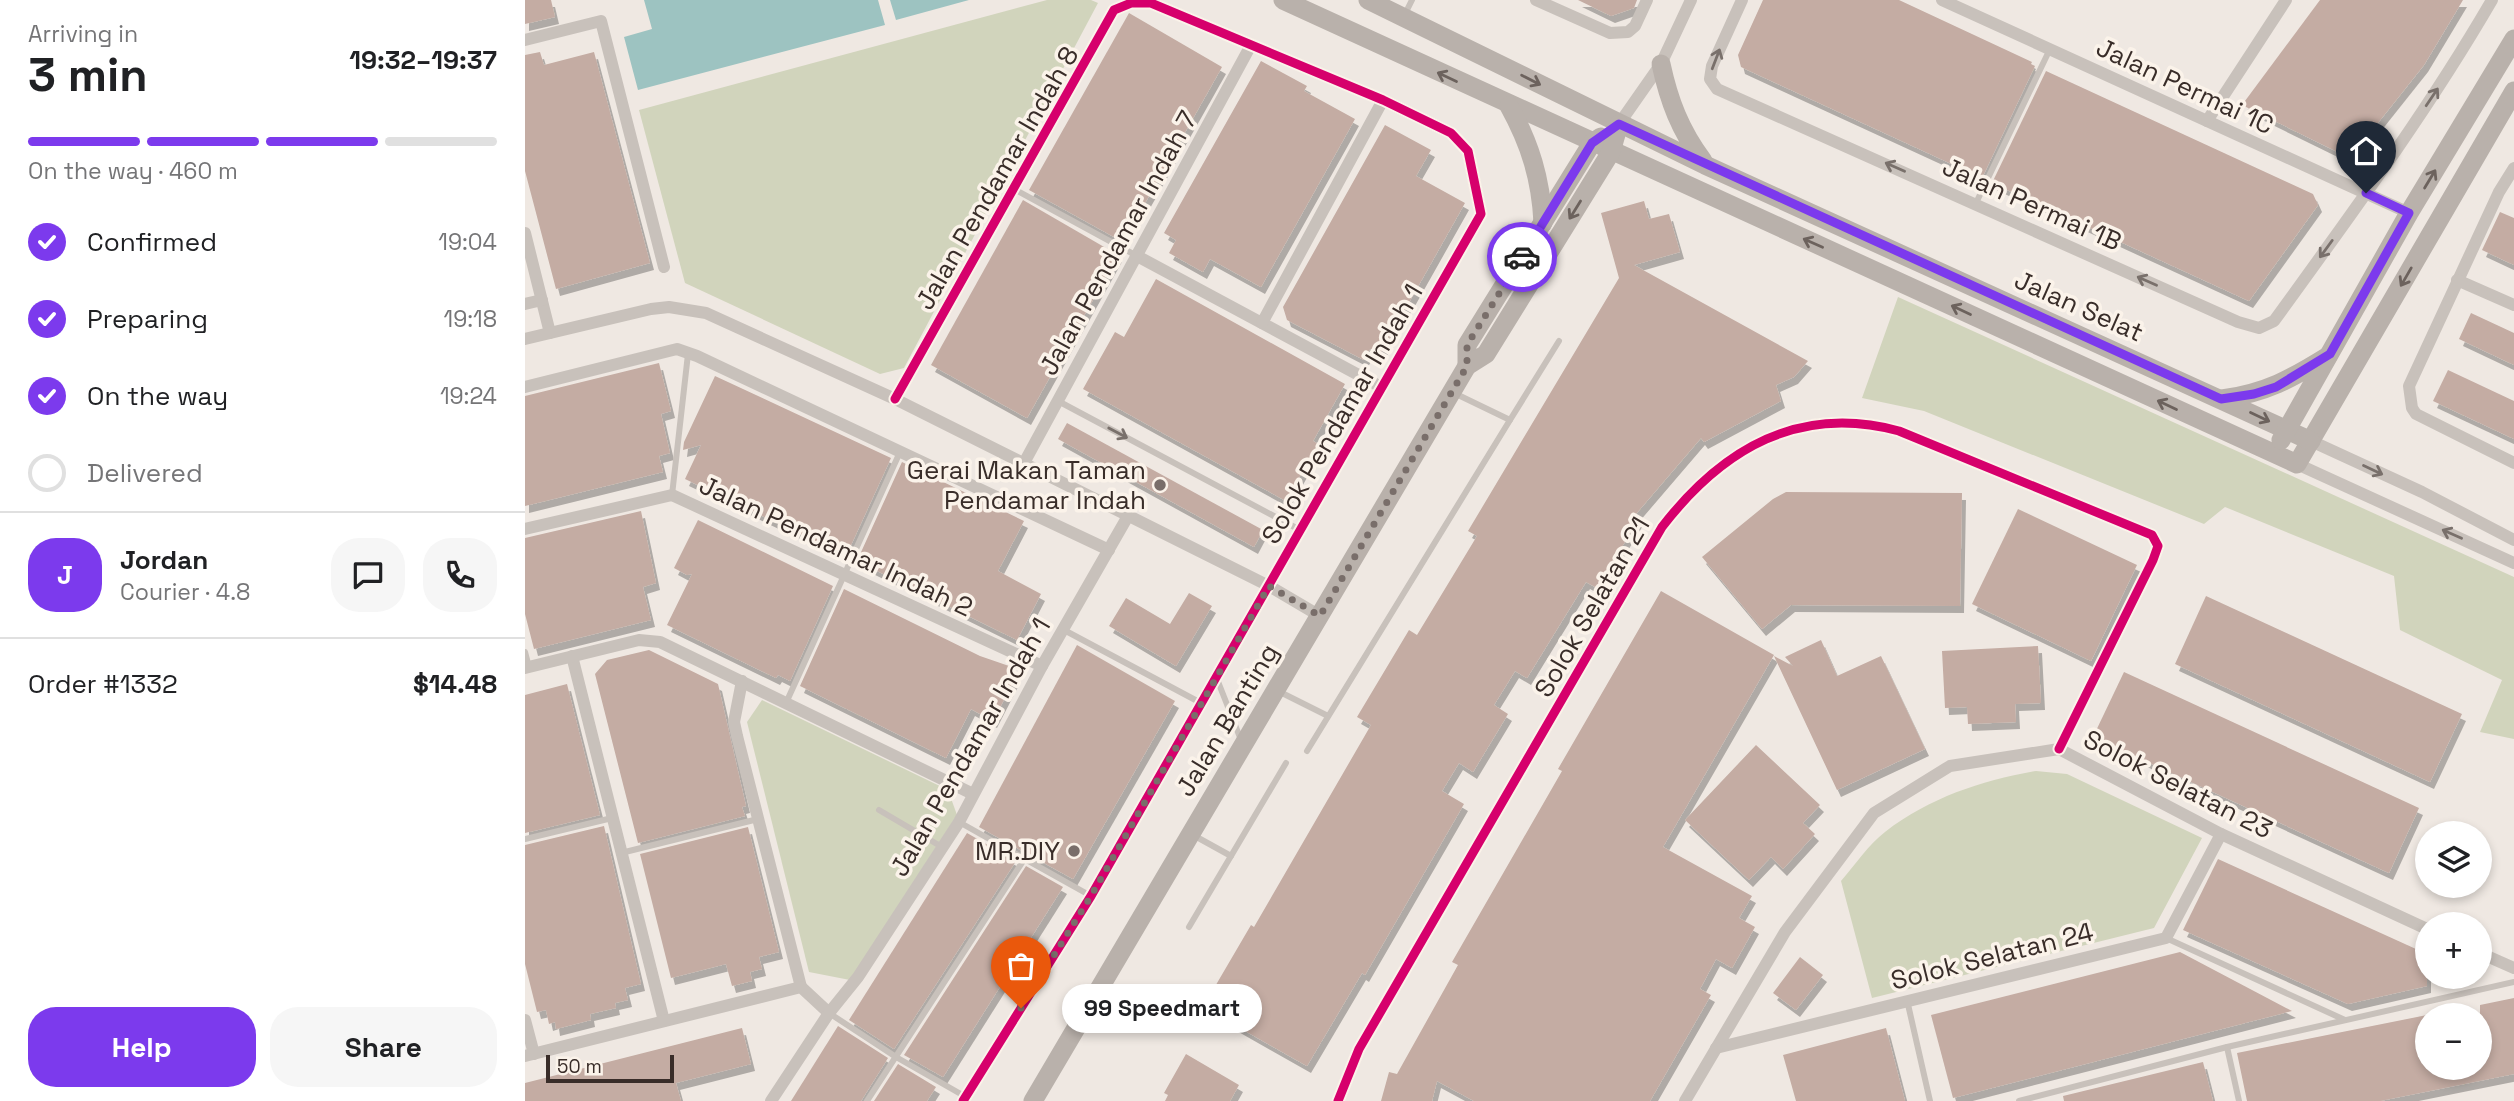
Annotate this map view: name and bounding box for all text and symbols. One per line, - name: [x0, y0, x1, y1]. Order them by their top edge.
- text: Arriving in: [28, 19, 138, 49]
- street label: Jalan Permai 1C: [2091, 30, 2279, 142]
- street label: Jalan Pendamar Indah 8: [908, 40, 1086, 316]
- text: 19:32–19:37: [349, 43, 497, 77]
- text: 3 min: [28, 46, 148, 104]
- one-way arrow: [1711, 48, 1723, 70]
- one-way arrow: [1437, 70, 1458, 83]
- one-way arrow: [1520, 73, 1541, 87]
- one-way arrow: [2425, 87, 2439, 107]
- street label: Jalan Pendamar Indah 7: [1031, 105, 1205, 381]
- pin: [2336, 121, 2396, 193]
- icon: home: [2347, 132, 2385, 170]
- street label: Jalan Permai 1B: [1937, 149, 2127, 259]
- text: On the way · 460 m: [28, 156, 238, 186]
- one-way arrow: [1884, 160, 1906, 173]
- one-way arrow: [2423, 169, 2437, 189]
- one-way arrow: [1568, 200, 1582, 220]
- courier: [1487, 222, 1557, 292]
- icon: check: [28, 223, 66, 261]
- text: Confirmed: [87, 225, 217, 259]
- text: 19:04: [438, 227, 497, 257]
- one-way arrow: [1803, 236, 1825, 249]
- icon: car: [1503, 238, 1541, 276]
- one-way arrow: [2319, 239, 2333, 258]
- street label: Jalan Selat: [2009, 263, 2149, 349]
- one-way arrow: [2399, 267, 2413, 287]
- one-way arrow: [2137, 274, 2158, 287]
- street label: Solok Pendamar Indah 1: [1254, 278, 1430, 550]
- icon: check: [28, 300, 66, 338]
- text: Preparing: [87, 302, 208, 336]
- one-way arrow: [1950, 303, 1972, 316]
- text: 19:18: [444, 304, 497, 334]
- icon: check: [28, 377, 66, 415]
- text: On the way: [87, 379, 228, 413]
- text: 19:24: [440, 381, 497, 411]
- one-way arrow: [2157, 398, 2179, 411]
- one-way arrow: [2250, 412, 2271, 425]
- one-way arrow: [1107, 427, 1128, 440]
- place label: Gerai Makan Taman Pendamar Indah: [907, 453, 1146, 517]
- text: Delivered: [87, 456, 203, 490]
- one-way arrow: [2362, 463, 2383, 477]
- street label: Jalan Pendamar Indah 2: [694, 468, 978, 624]
- marker: Gerai Makan Taman Pendamar Indah: [1152, 477, 1168, 493]
- street label: Solok Selatan 21: [1527, 511, 1657, 703]
- one-way arrow: [2442, 527, 2463, 540]
- button: chat: [331, 538, 405, 612]
- button: phone: [423, 538, 497, 612]
- text: Jordan: [120, 543, 208, 577]
- text: J: [57, 558, 73, 592]
- text: Courier · 4.8: [120, 577, 250, 607]
- street label: Jalan Pendamar Indah 1: [882, 612, 1058, 882]
- street label: Jalan Banting: [1168, 637, 1286, 803]
- text: Order #1332: [28, 667, 178, 701]
- text: $14.48: [413, 667, 497, 701]
- street label: Solok Selatan 23: [2078, 722, 2278, 846]
- map controls: [2415, 821, 2492, 1080]
- button: layers: [2415, 821, 2492, 898]
- place label: MR.DIY: [975, 834, 1060, 868]
- marker: MR.DIY: [1066, 843, 1082, 859]
- button: +: [2415, 912, 2492, 989]
- street label: Solok Selatan 24: [1887, 914, 2097, 998]
- pin: [991, 936, 1051, 1008]
- icon: bag: [1002, 947, 1040, 985]
- callout: 99 Speedmart: [1063, 984, 1263, 1032]
- text: 99 Speedmart: [1084, 993, 1240, 1023]
- button: −: [2415, 1003, 2492, 1080]
- button: Help: [28, 1007, 256, 1087]
- button: Share: [270, 1007, 497, 1087]
- scale bar: [546, 1052, 674, 1084]
- text: 50 m: [557, 1054, 602, 1079]

